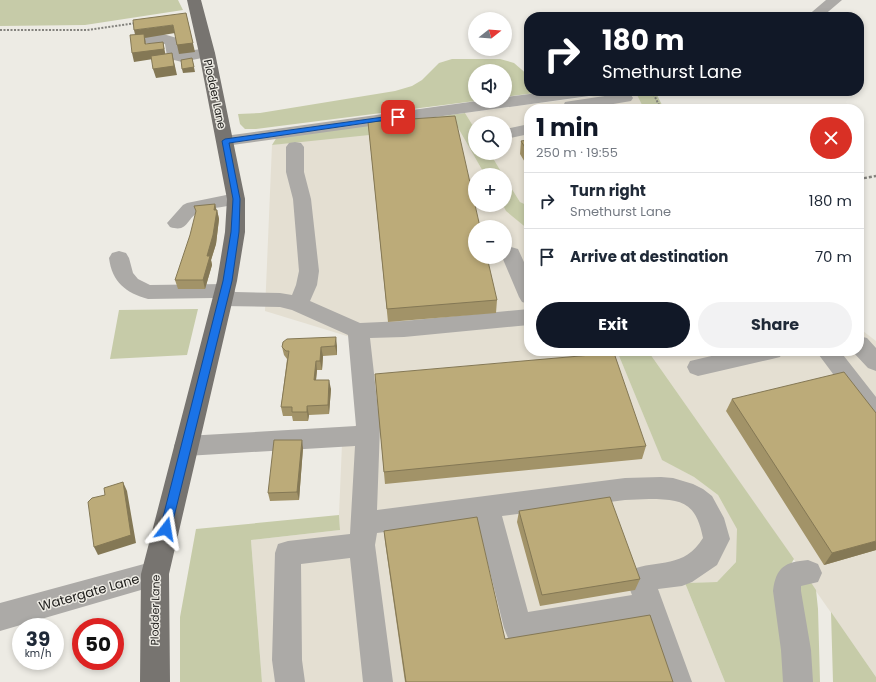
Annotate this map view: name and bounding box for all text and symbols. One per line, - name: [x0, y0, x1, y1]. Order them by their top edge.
- north arrow: [468, 12, 512, 56]
- map controls: [468, 12, 512, 264]
- text: 180 m: [602, 21, 685, 60]
- icon: right: [536, 28, 588, 80]
- street label: Plodder Lane: [200, 58, 230, 131]
- text: Smethurst Lane: [602, 59, 742, 84]
- button: sound: [468, 64, 512, 108]
- pin: [381, 100, 415, 134]
- icon: arrive: [387, 106, 409, 128]
- text: 1 min: [536, 111, 599, 144]
- button: search: [468, 116, 512, 160]
- button: close: [810, 117, 852, 159]
- text: 250 m · 19:55: [536, 143, 618, 162]
- button: +: [468, 168, 512, 212]
- text: Turn right: [570, 180, 646, 201]
- icon: right: [536, 190, 558, 212]
- text: 180 m: [809, 190, 852, 211]
- text: Smethurst Lane: [570, 202, 671, 221]
- button: −: [468, 220, 512, 264]
- icon: arrive: [536, 246, 558, 268]
- text: Arrive at destination: [570, 246, 728, 267]
- text: 70 m: [815, 246, 852, 267]
- button: Exit: [536, 302, 690, 348]
- button: Share: [698, 302, 852, 348]
- position arrow: [145, 508, 187, 550]
- street label: Watergate Lane: [37, 569, 142, 616]
- street label: Plodder Lane: [146, 574, 164, 646]
- speed limit sign: 50: [72, 618, 124, 670]
- text: 39: [26, 625, 50, 653]
- text: km/h: [25, 646, 51, 661]

